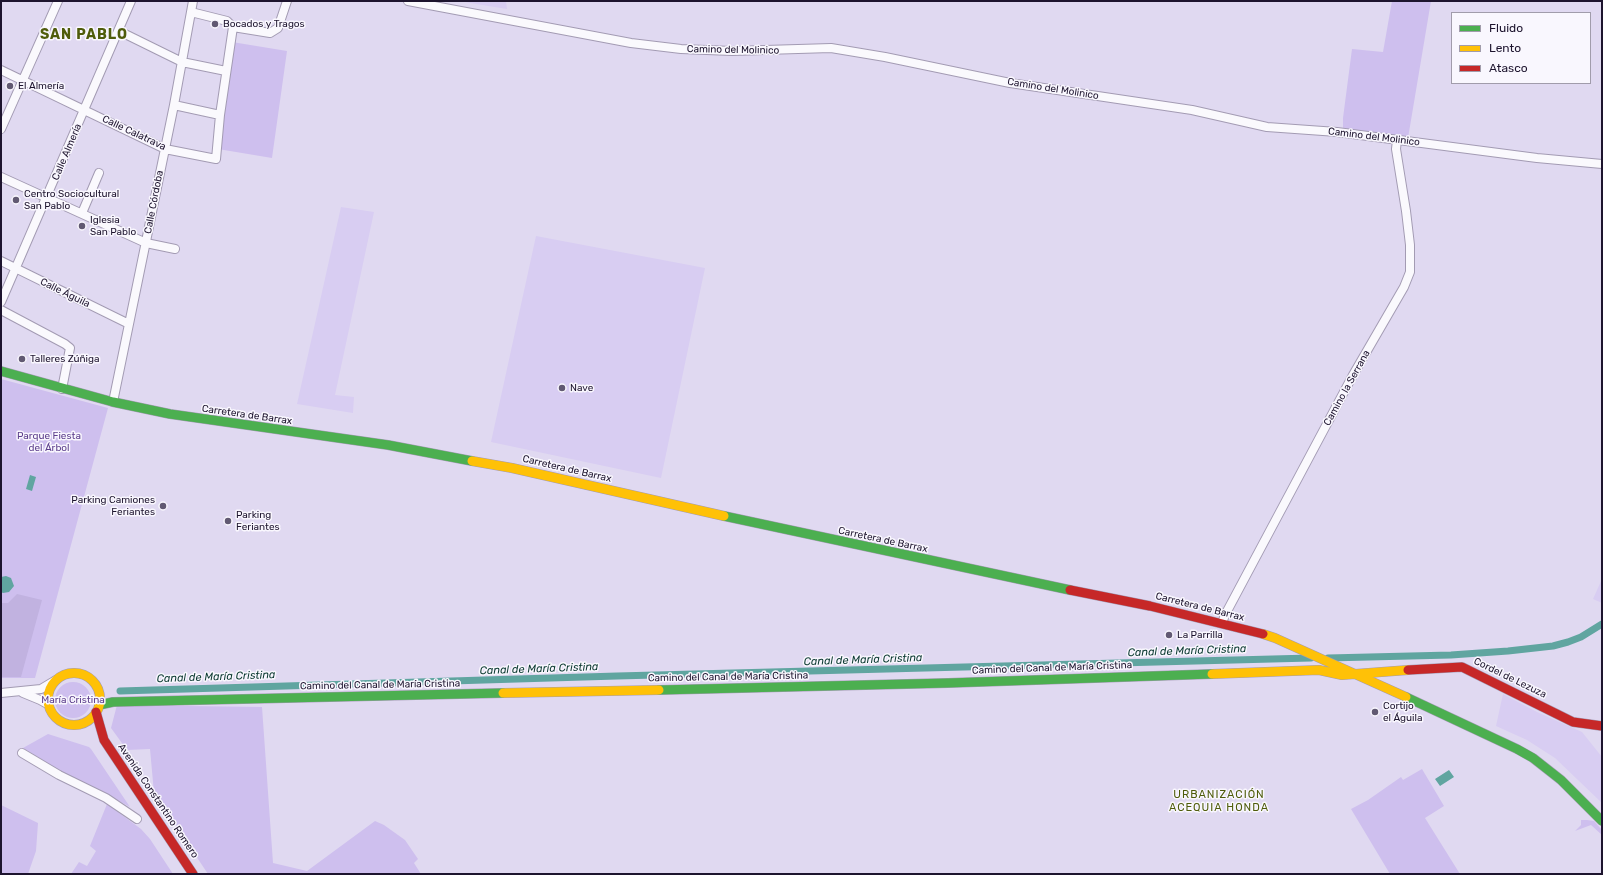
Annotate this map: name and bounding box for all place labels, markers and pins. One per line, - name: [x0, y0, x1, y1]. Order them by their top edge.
- place label: Bocados y Tragos: [223, 18, 305, 30]
- marker: Bocados y Tragos: [210, 19, 220, 29]
- place label: El Almería: [18, 80, 64, 92]
- marker: El Almería: [5, 81, 15, 91]
- place label: Centro Sociocultural San Pablo: [24, 188, 119, 212]
- marker: Centro Sociocultural San Pablo: [11, 195, 21, 205]
- place label: Iglesia San Pablo: [90, 214, 136, 238]
- marker: Iglesia San Pablo: [77, 221, 87, 231]
- place label: Talleres Zúñiga: [30, 353, 100, 365]
- marker: Talleres Zúñiga: [17, 354, 27, 364]
- place label: Nave: [570, 382, 593, 394]
- marker: Nave: [557, 383, 567, 393]
- place label: Parking Camiones Feriantes: [71, 494, 155, 518]
- marker: Parking Camiones Feriantes: [158, 501, 168, 511]
- place label: Parking Feriantes: [236, 509, 280, 532]
- marker: Parking Feriantes: [223, 516, 233, 526]
- place label: La Parrilla: [1177, 629, 1223, 641]
- marker: La Parrilla: [1164, 630, 1174, 640]
- place label: Cortijo el Águila: [1383, 700, 1422, 724]
- marker: Cortijo el Águila: [1370, 707, 1380, 717]

